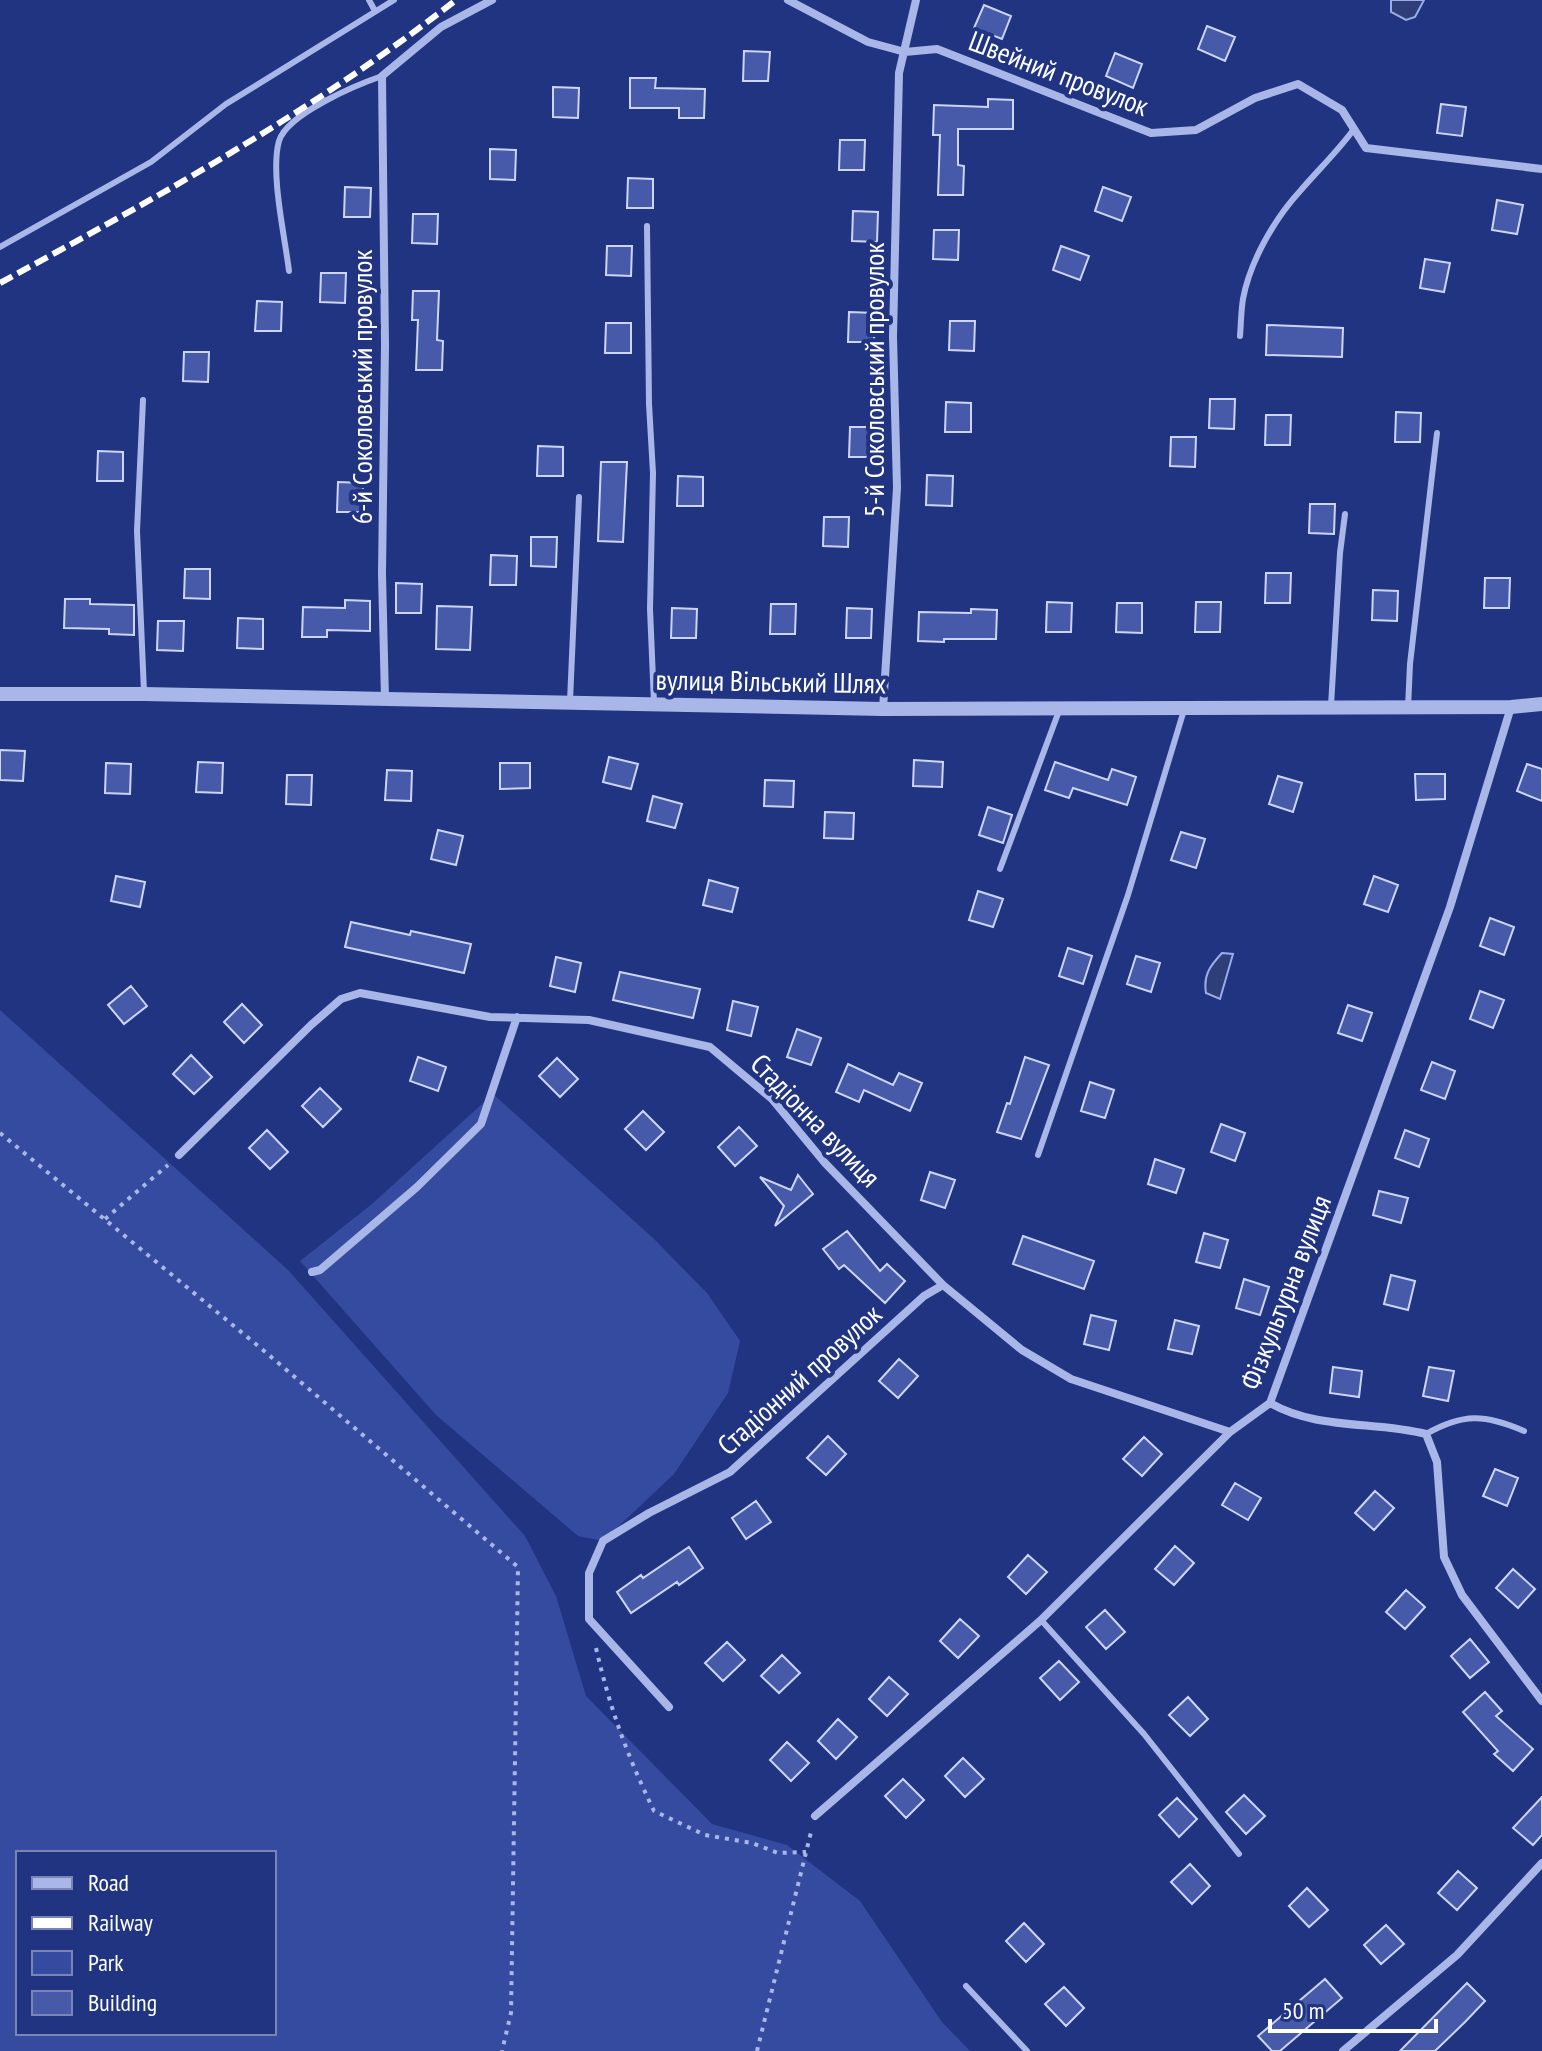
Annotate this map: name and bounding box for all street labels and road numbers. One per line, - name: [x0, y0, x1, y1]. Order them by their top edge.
- street label: Швейний провулок: [964, 22, 1154, 124]
- street label: 5-й Соколовський провулок: [855, 243, 892, 517]
- street label: 6-й Соколовський провулок: [343, 250, 380, 524]
- street label: вулиця Вільський Шлях: [655, 660, 887, 702]
- street label: Стадіонна вулиця: [743, 1045, 889, 1195]
- street label: Фізкультурна вулиця: [1231, 1190, 1339, 1394]
- street label: Стадіонний провулок: [709, 1295, 889, 1463]

